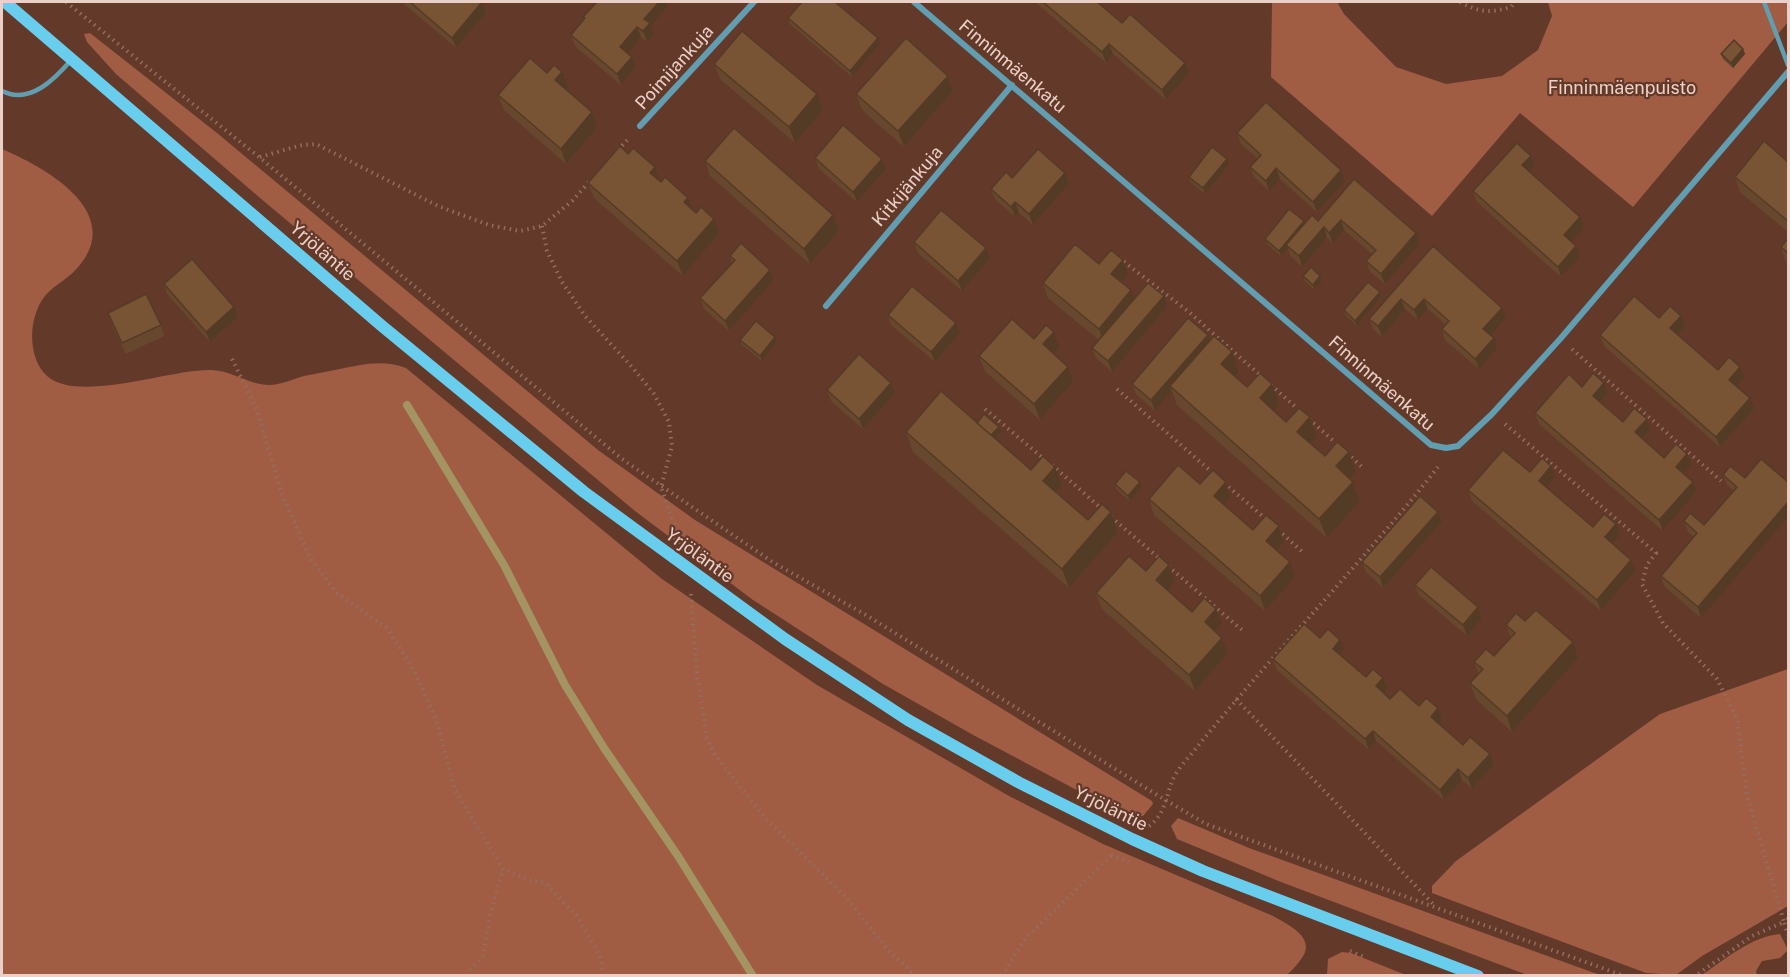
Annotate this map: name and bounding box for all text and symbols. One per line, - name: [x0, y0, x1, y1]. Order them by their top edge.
- street label: Finninmäenkatu: [955, 15, 1071, 117]
- street label: Poimijankuja: [631, 21, 717, 113]
- park label: Finninmäenpuisto: [1548, 77, 1696, 98]
- street label: Kitkijänkuja: [867, 142, 947, 230]
- street label: Yrjöläntie: [286, 217, 360, 285]
- street label: Finninmäenkatu: [1325, 331, 1439, 435]
- street label: Yrjöläntie: [662, 523, 738, 587]
- street label: Yrjöläntie: [1071, 781, 1151, 835]

